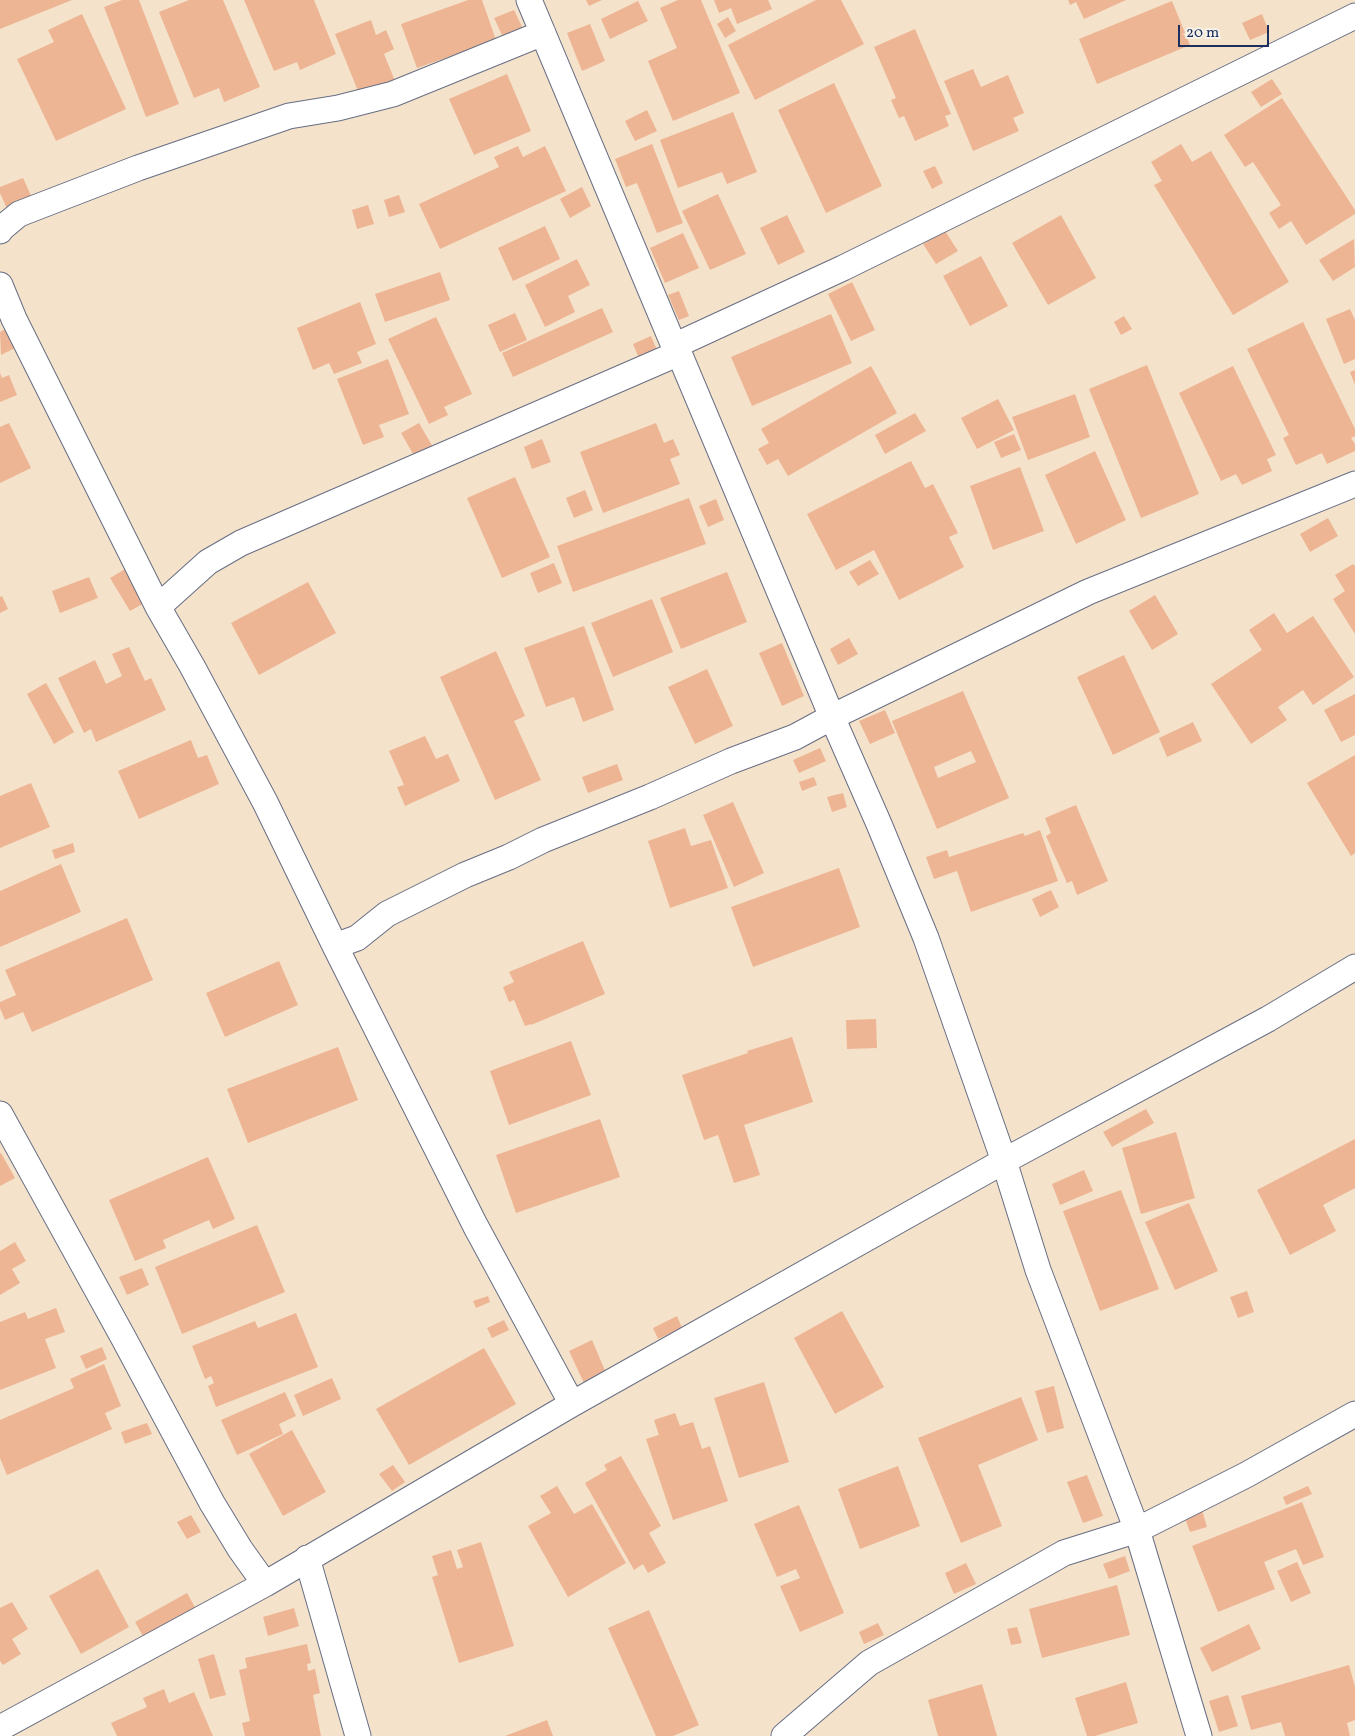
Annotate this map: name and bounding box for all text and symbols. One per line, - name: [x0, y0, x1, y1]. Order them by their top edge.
- scale bar: [1180, 15, 1271, 47]
- text: 20 m: [1186, 23, 1219, 44]

